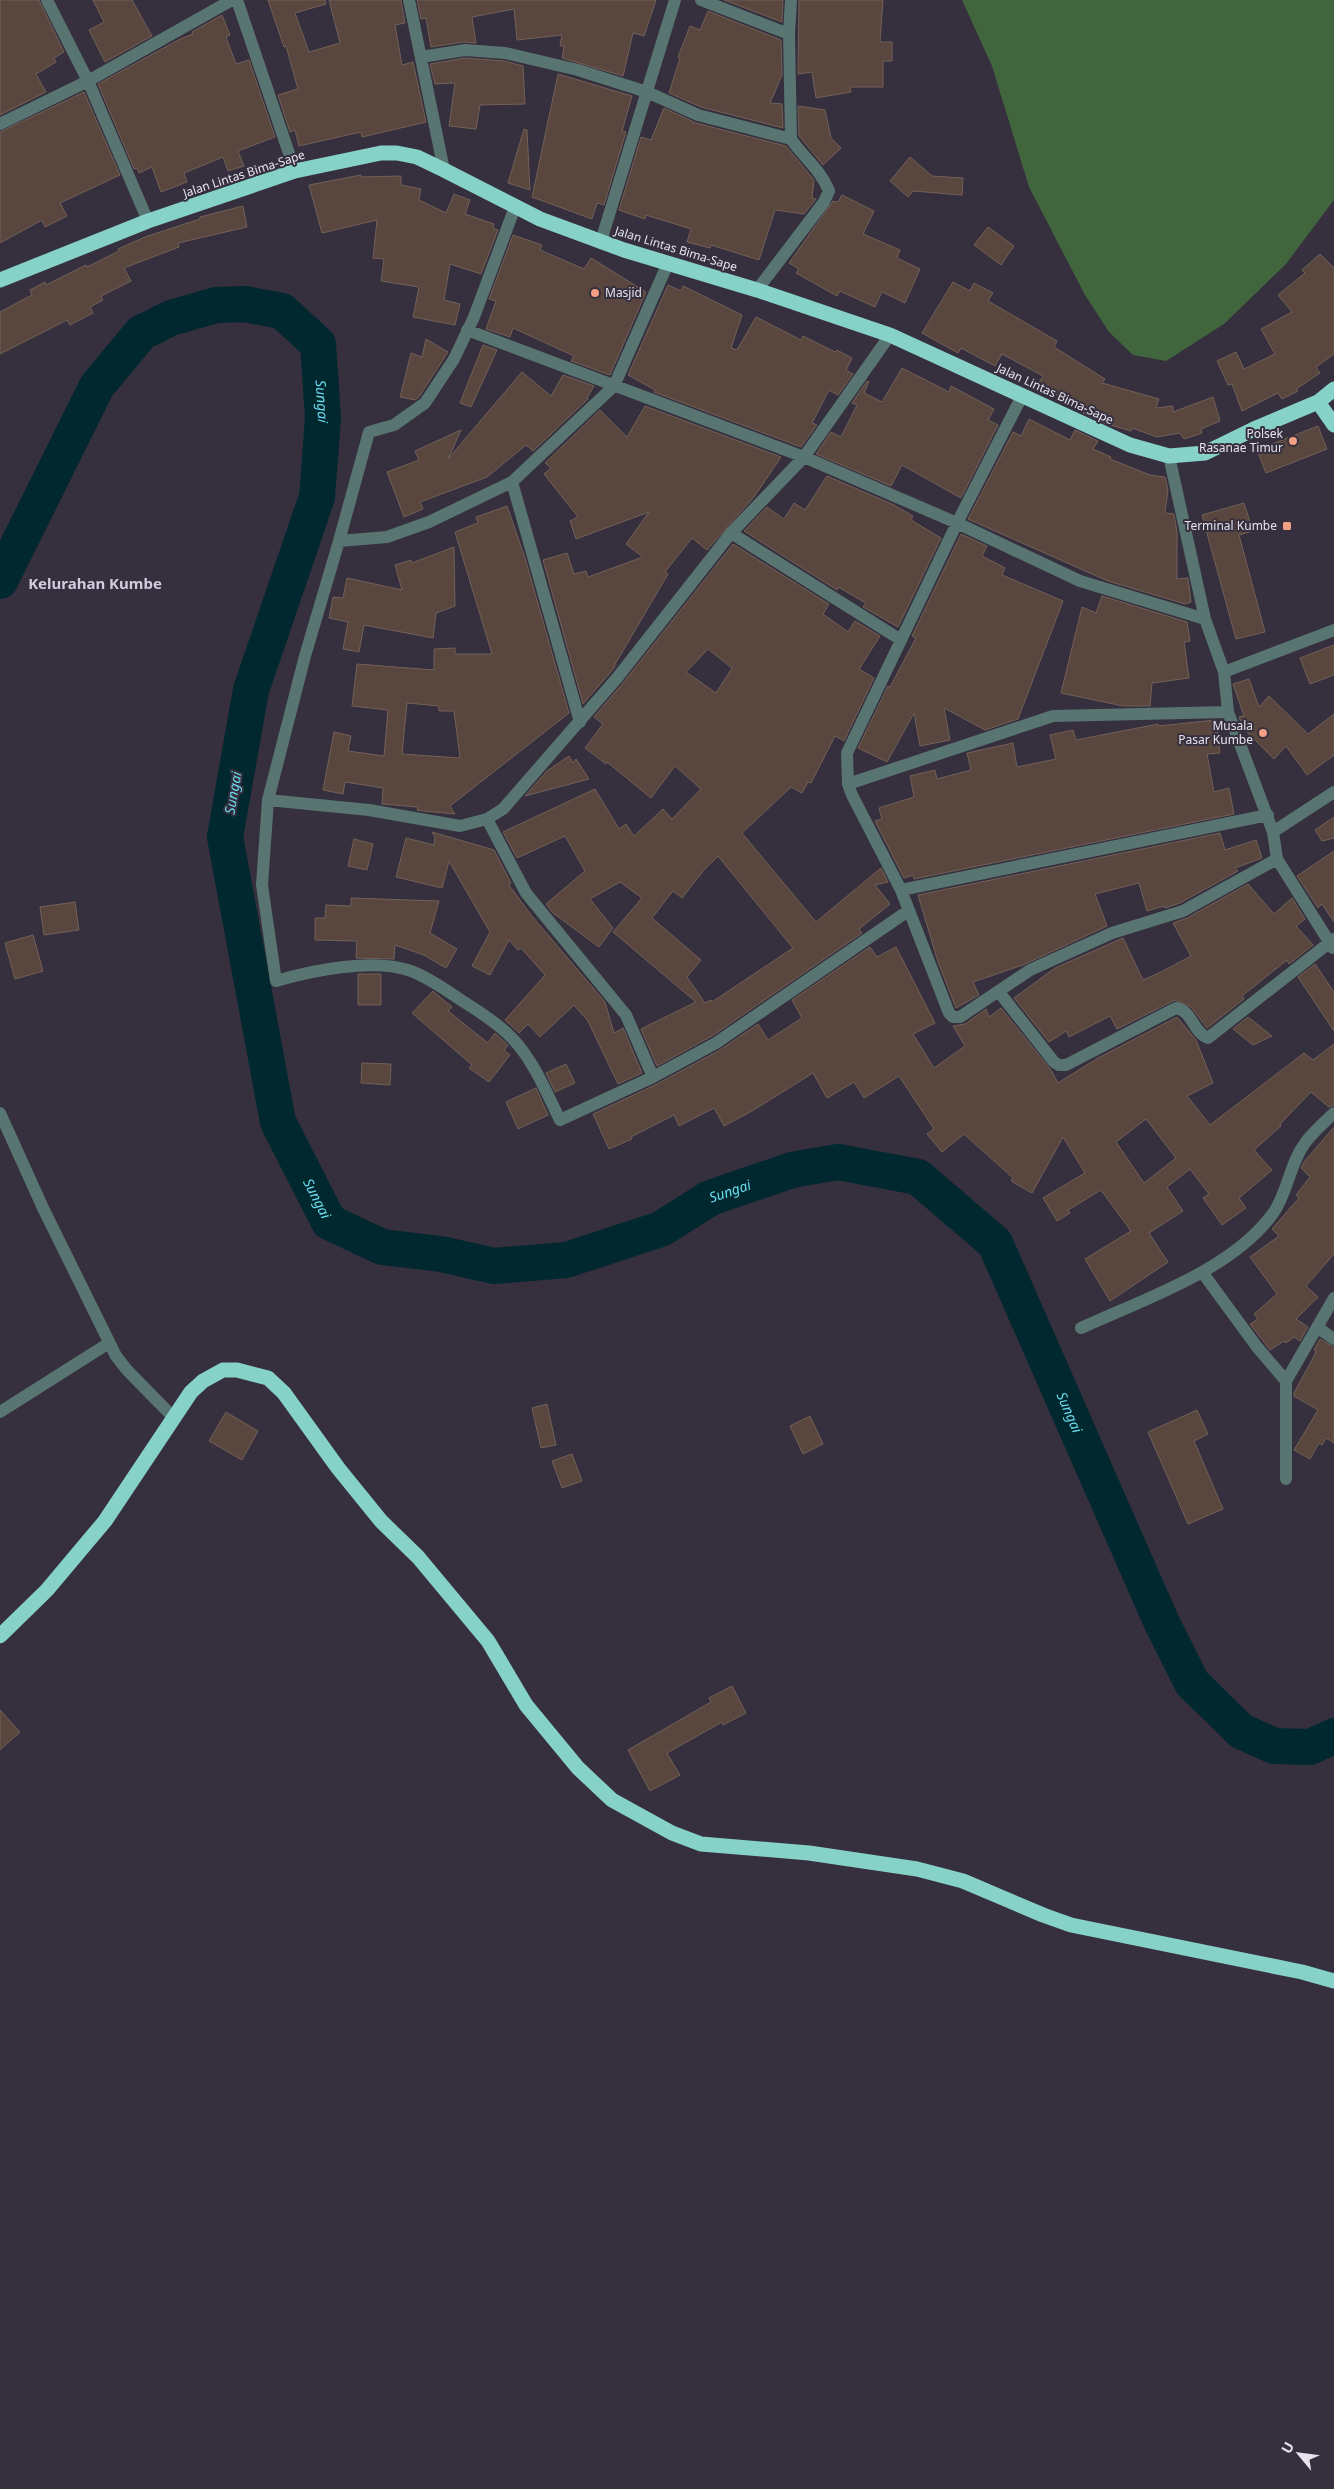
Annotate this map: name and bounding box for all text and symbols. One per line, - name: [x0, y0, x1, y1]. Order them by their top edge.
- street label: Jalan Lintas Bima-Sape: [180, 146, 307, 202]
- street label: Jalan Lintas Bima-Sape: [612, 221, 740, 275]
- place label: Masjid: [605, 284, 642, 301]
- marker: Masjid: [589, 287, 601, 299]
- street label: Jalan Lintas Bima-Sape: [993, 359, 1117, 428]
- water label: Sungai: [311, 379, 333, 424]
- place label: Polsek Rasanae Timur: [1199, 425, 1284, 456]
- marker: Polsek Rasanae Timur: [1287, 435, 1299, 447]
- place label: Terminal Kumbe: [1185, 517, 1277, 534]
- marker: Terminal Kumbe: [1281, 520, 1293, 532]
- district label: Kelurahan Kumbe: [28, 573, 162, 593]
- place label: Musala Pasar Kumbe: [1178, 717, 1253, 748]
- marker: Musala Pasar Kumbe: [1257, 727, 1269, 739]
- water label: Sungai: [219, 770, 246, 816]
- water label: Sungai: [299, 1175, 336, 1222]
- water label: Sungai: [706, 1175, 754, 1207]
- water label: Sungai: [1052, 1389, 1087, 1436]
- north arrow: [1274, 2429, 1324, 2479]
- text: U: [1276, 2438, 1298, 2457]

